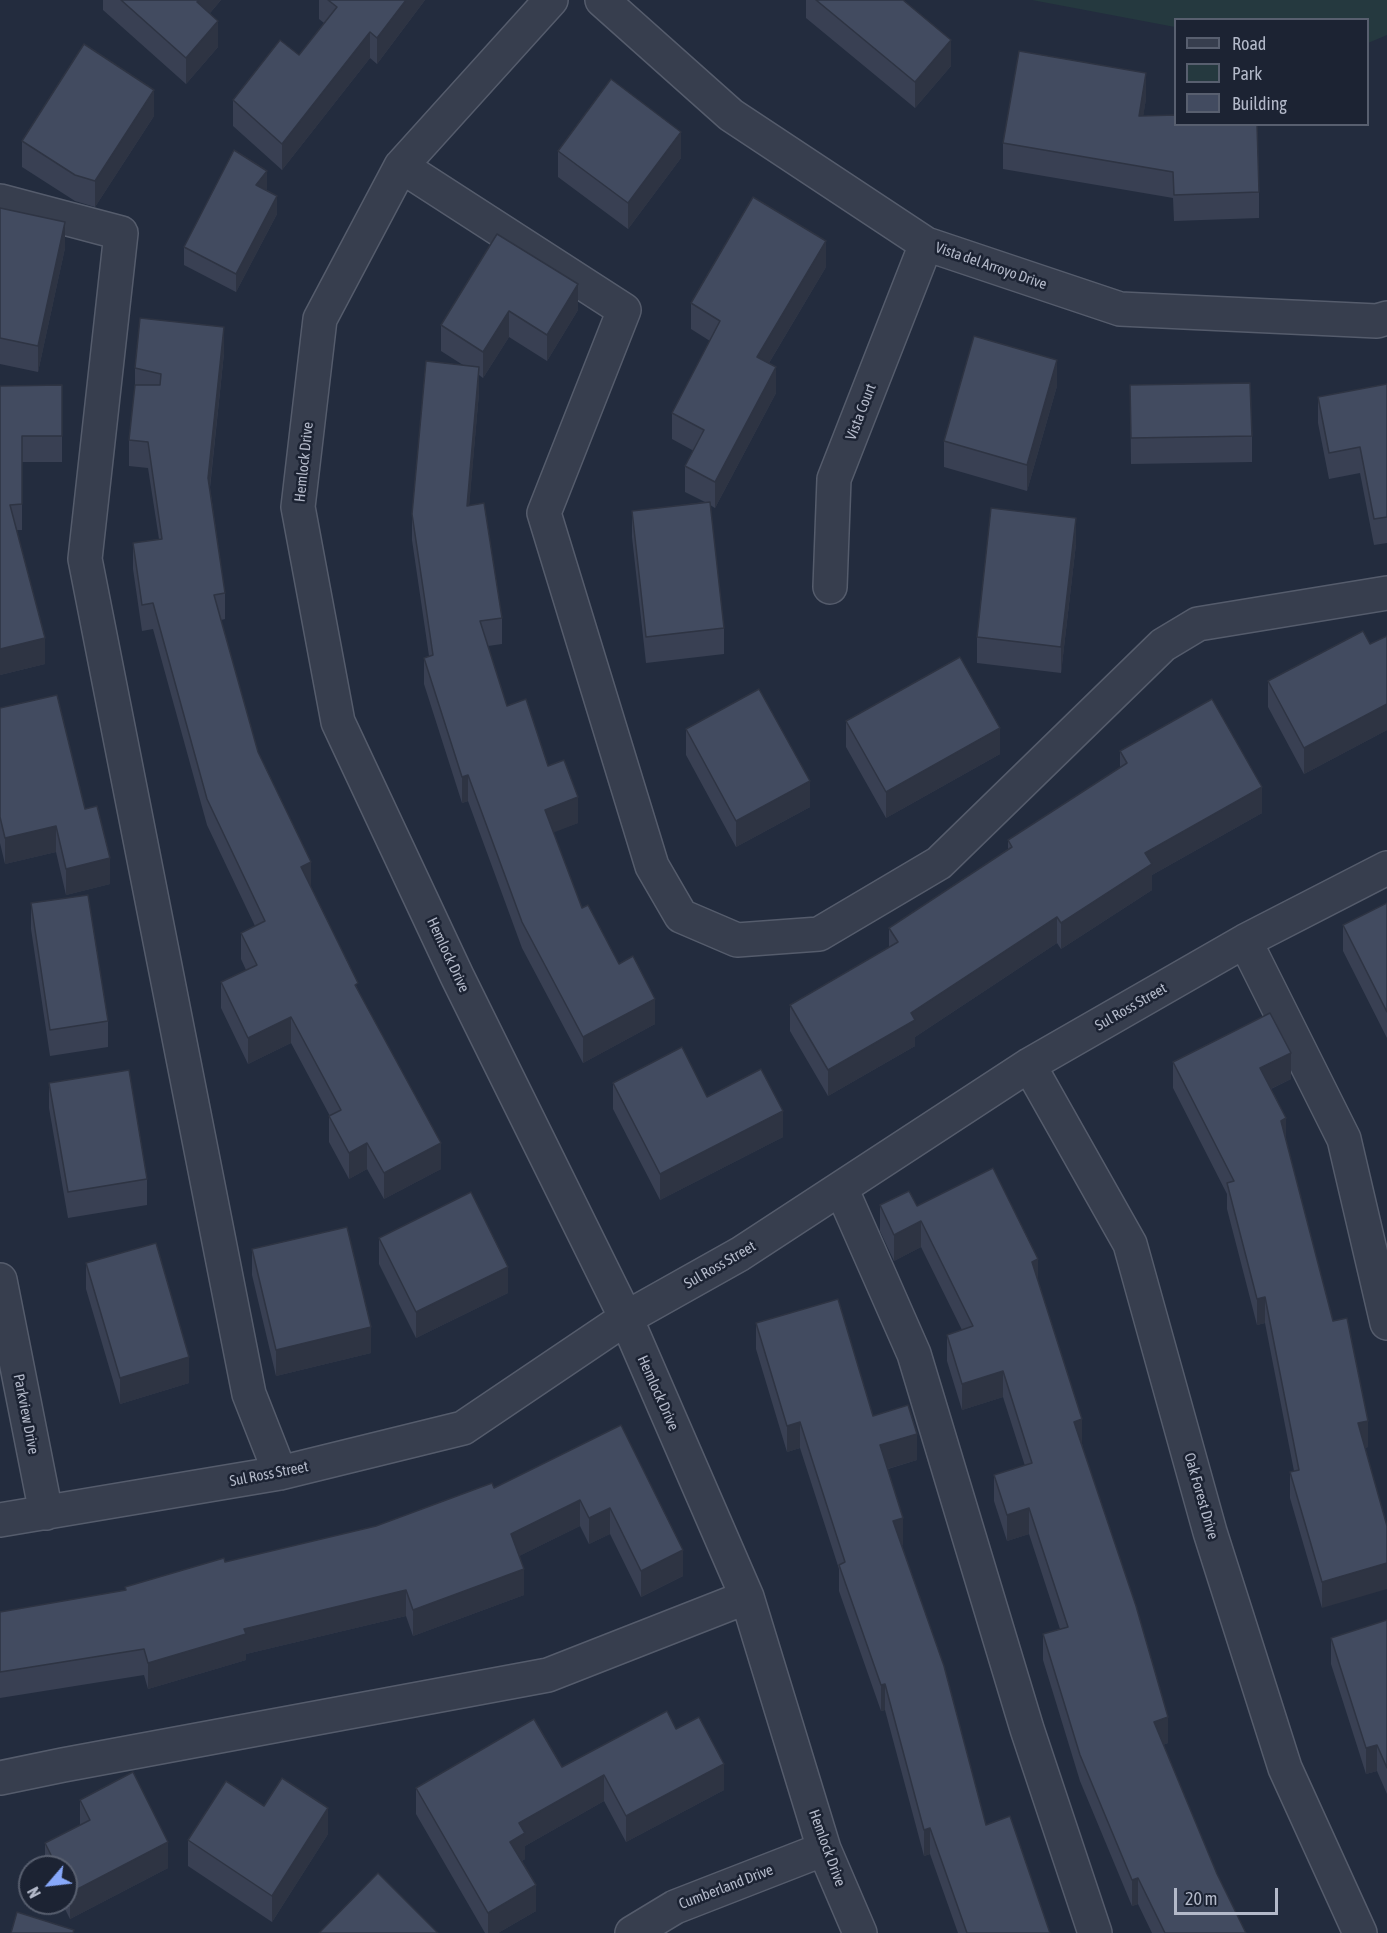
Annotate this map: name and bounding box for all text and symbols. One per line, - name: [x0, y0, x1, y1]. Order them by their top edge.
- legend: [1174, 18, 1369, 126]
- text: Road: [1232, 33, 1266, 54]
- text: Park: [1232, 63, 1262, 84]
- text: Building: [1232, 93, 1287, 114]
- street label: Vista del Arroyo Drive: [933, 238, 1049, 294]
- street label: Vista Court: [842, 381, 880, 443]
- street label: Hemlock Drive: [291, 421, 317, 503]
- street label: Hemlock Drive: [423, 915, 473, 995]
- street label: Sul Ross Street: [1092, 979, 1170, 1035]
- street label: Sul Ross Street: [681, 1237, 759, 1293]
- street label: Hemlock Drive: [633, 1353, 683, 1433]
- street label: Parkview Drive: [9, 1372, 43, 1456]
- street label: Oak Forest Drive: [1180, 1451, 1222, 1541]
- street label: Sul Ross Street: [228, 1458, 310, 1490]
- street label: Hemlock Drive: [805, 1807, 849, 1889]
- north arrow: [18, 1855, 78, 1915]
- street label: Cumberland Drive: [676, 1861, 776, 1913]
- scale bar: [1177, 1876, 1280, 1914]
- text: N: [24, 1884, 44, 1901]
- text: 20 m: [1185, 1888, 1217, 1909]

